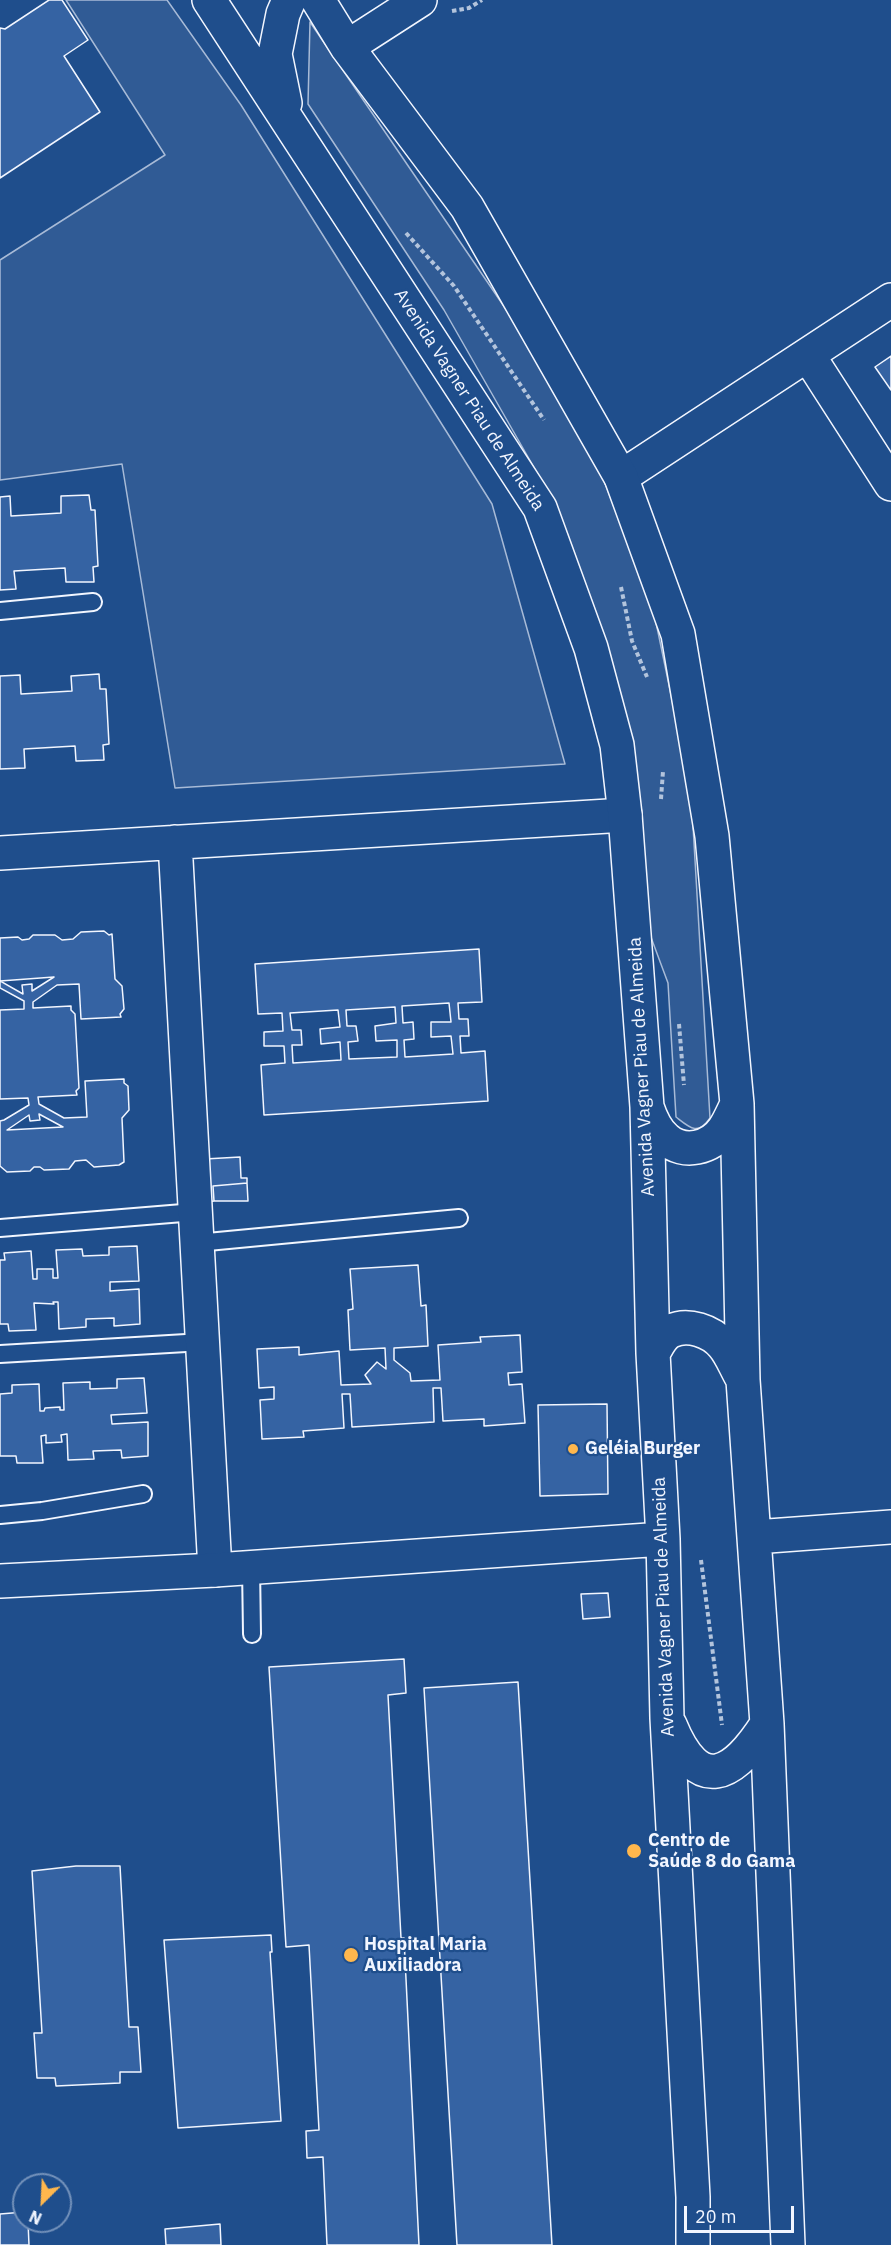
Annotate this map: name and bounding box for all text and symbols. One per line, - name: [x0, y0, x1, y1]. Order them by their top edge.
- street label: Avenida Vagner Piau de Almeida: [389, 285, 549, 515]
- street label: Avenida Vagner Piau de Almeida: [624, 937, 660, 1197]
- place label: Geléia Burger: [585, 1438, 700, 1460]
- marker: Geléia Burger: [566, 1442, 580, 1456]
- street label: Avenida Vagner Piau de Almeida: [649, 1477, 679, 1737]
- place label: Centro de Saúde 8 do Gama: [648, 1830, 795, 1872]
- marker: Centro de Saúde 8 do Gama: [625, 1842, 643, 1860]
- place label: Hospital Maria Auxiliadora: [364, 1934, 487, 1976]
- marker: Hospital Maria Auxiliadora: [342, 1946, 360, 1964]
- north arrow: [12, 2173, 72, 2233]
- scale bar: [687, 2194, 796, 2232]
- text: 20 m: [695, 2205, 737, 2228]
- text: N: [26, 2206, 45, 2229]

